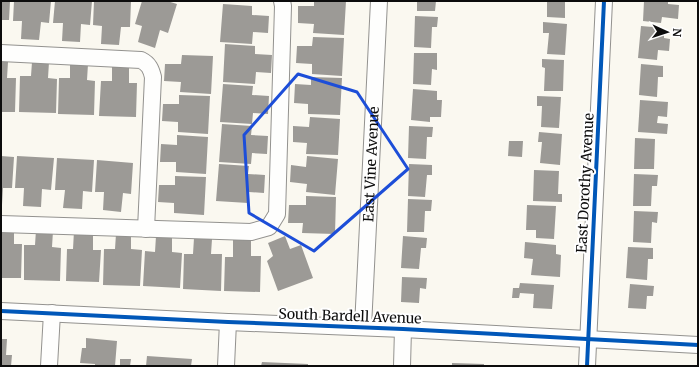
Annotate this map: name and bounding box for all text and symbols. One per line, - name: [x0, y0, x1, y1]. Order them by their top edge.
- north arrow: [647, 12, 687, 52]
- text: N: [670, 28, 684, 38]
- street label: East Vine Avenue: [359, 106, 383, 222]
- street label: East Dorothy Avenue: [572, 112, 598, 254]
- street label: South Bardell Avenue: [278, 305, 422, 327]

